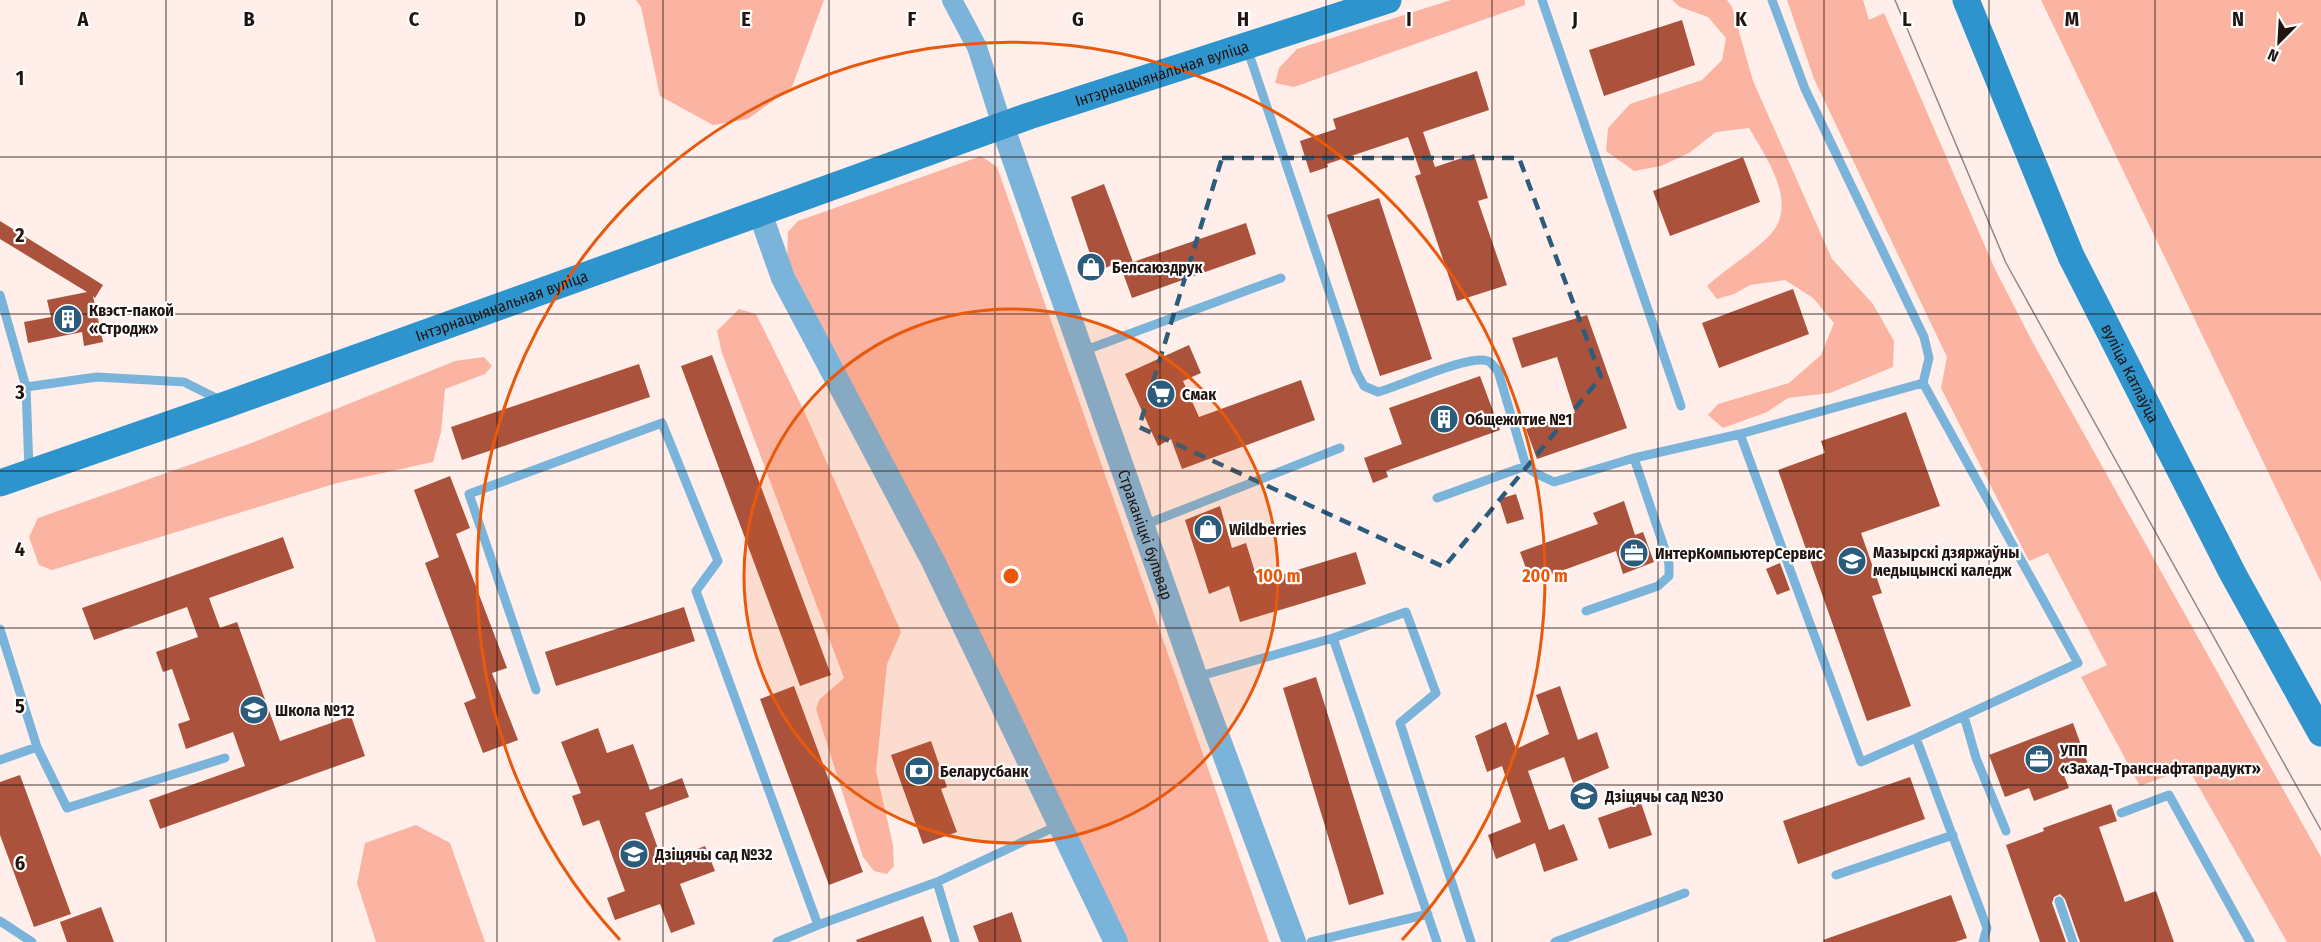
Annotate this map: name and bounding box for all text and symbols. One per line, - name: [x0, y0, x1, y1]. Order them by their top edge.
- text: A: [77, 7, 90, 31]
- text: B: [243, 7, 255, 31]
- text: C: [409, 7, 420, 31]
- text: D: [574, 7, 586, 31]
- text: E: [741, 7, 751, 31]
- text: F: [908, 7, 917, 31]
- text: G: [1072, 7, 1084, 31]
- text: H: [1237, 7, 1249, 31]
- text: I: [1406, 7, 1412, 31]
- text: J: [1571, 7, 1578, 31]
- text: K: [1735, 7, 1747, 31]
- text: L: [1902, 7, 1912, 31]
- text: M: [2065, 7, 2079, 31]
- text: N: [2232, 7, 2244, 31]
- north arrow: [2249, 12, 2309, 72]
- street label: Інтэрнацыянальная вуліца: [1072, 36, 1251, 110]
- text: N: [2265, 45, 2281, 66]
- text: 1: [16, 66, 24, 90]
- text: 2: [14, 223, 25, 247]
- shop icon: Белсаюздрук: [1075, 251, 1107, 283]
- place label: Белсаюздрук: [1112, 258, 1203, 277]
- street label: Інтэрнацыянальная вуліца: [413, 266, 590, 345]
- place label: Квэст-пакой «Стродж»: [89, 301, 174, 338]
- building icon: Квэст-пакой «Стродж»: [52, 303, 84, 335]
- street label: вуліца Катлаўца: [2098, 320, 2164, 426]
- supermarket icon: Смак: [1145, 378, 1177, 410]
- text: 3: [14, 380, 25, 404]
- place label: Смак: [1182, 385, 1217, 404]
- building icon: Общежитие №1: [1428, 403, 1460, 435]
- place label: Общежитие №1: [1465, 410, 1572, 429]
- street label: Страканіцкі бульвар: [1114, 467, 1177, 602]
- shop icon: Wildberries: [1192, 513, 1224, 545]
- place label: Wildberries: [1229, 520, 1306, 539]
- text: 4: [15, 537, 25, 561]
- office icon: ИнтерКомпьютерСервис: [1618, 537, 1650, 569]
- place label: Мазырскі дзяржаўны медыцынскі каледж: [1873, 543, 2020, 580]
- place label: ИнтерКомпьютерСервис: [1655, 544, 1823, 563]
- school or university icon: Мазырскі дзяржаўны медыцынскі каледж: [1836, 545, 1868, 577]
- text: 100 m: [1256, 565, 1300, 587]
- text: 200 m: [1521, 565, 1568, 587]
- centre of rings: [1001, 566, 1021, 586]
- text: 5: [15, 694, 25, 718]
- school or university icon: Школа №12: [238, 694, 270, 726]
- place label: Школа №12: [275, 701, 355, 720]
- place label: УПП «Захад-Транснафтапрадукт»: [2059, 741, 2261, 778]
- office icon: УПП «Захад-Транснафтапрадукт»: [2023, 743, 2055, 775]
- bank icon: Беларусбанк: [903, 755, 935, 787]
- place label: Беларусбанк: [940, 762, 1029, 781]
- school or university icon: Дзіцячы сад №30: [1568, 780, 1600, 812]
- place label: Дзіцячы сад №30: [1604, 787, 1724, 806]
- school or university icon: Дзіцячы сад №32: [618, 838, 650, 870]
- place label: Дзіцячы сад №32: [654, 845, 773, 864]
- text: 6: [15, 851, 25, 875]

